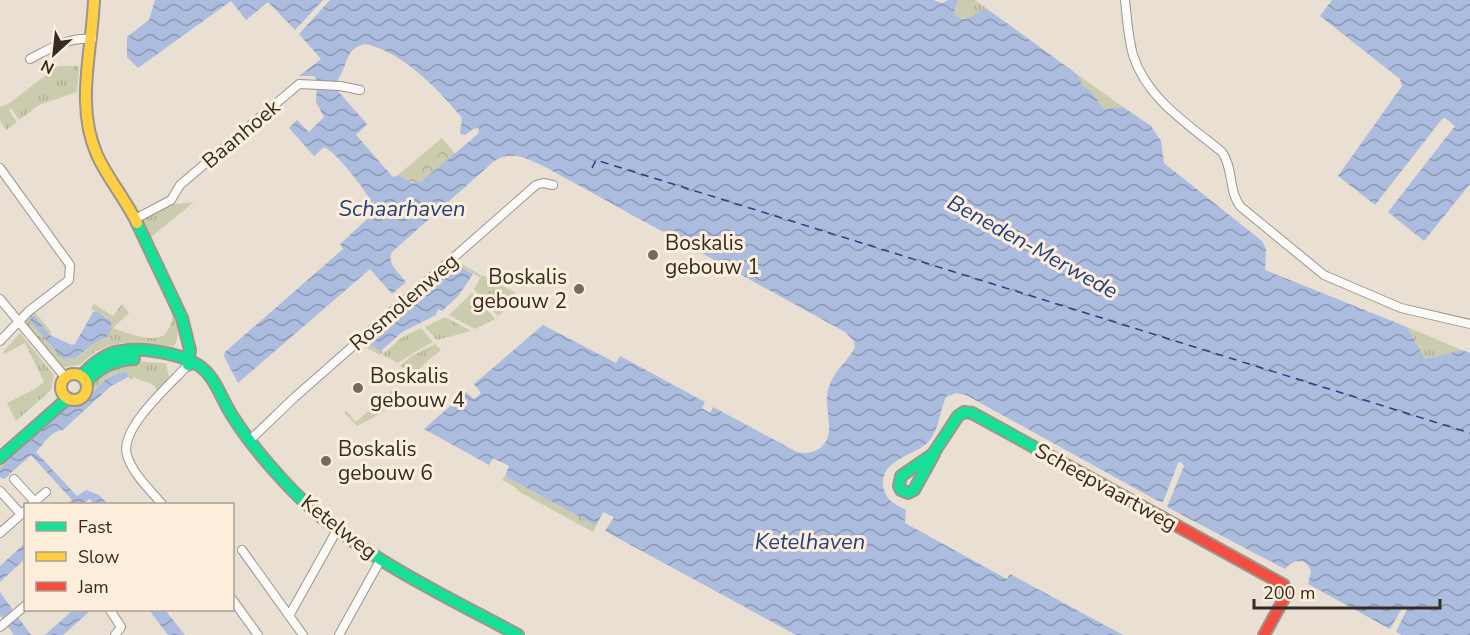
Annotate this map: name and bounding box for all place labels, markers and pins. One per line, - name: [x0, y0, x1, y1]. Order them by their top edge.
- place label: Boskalis gebouw 1: [665, 229, 760, 281]
- marker: Boskalis gebouw 1: [646, 248, 660, 262]
- place label: Boskalis gebouw 2: [472, 263, 567, 315]
- marker: Boskalis gebouw 2: [572, 282, 586, 296]
- place label: Boskalis gebouw 4: [370, 362, 465, 414]
- marker: Boskalis gebouw 4: [351, 381, 365, 395]
- place label: Boskalis gebouw 6: [338, 435, 433, 487]
- marker: Boskalis gebouw 6: [319, 454, 333, 468]

